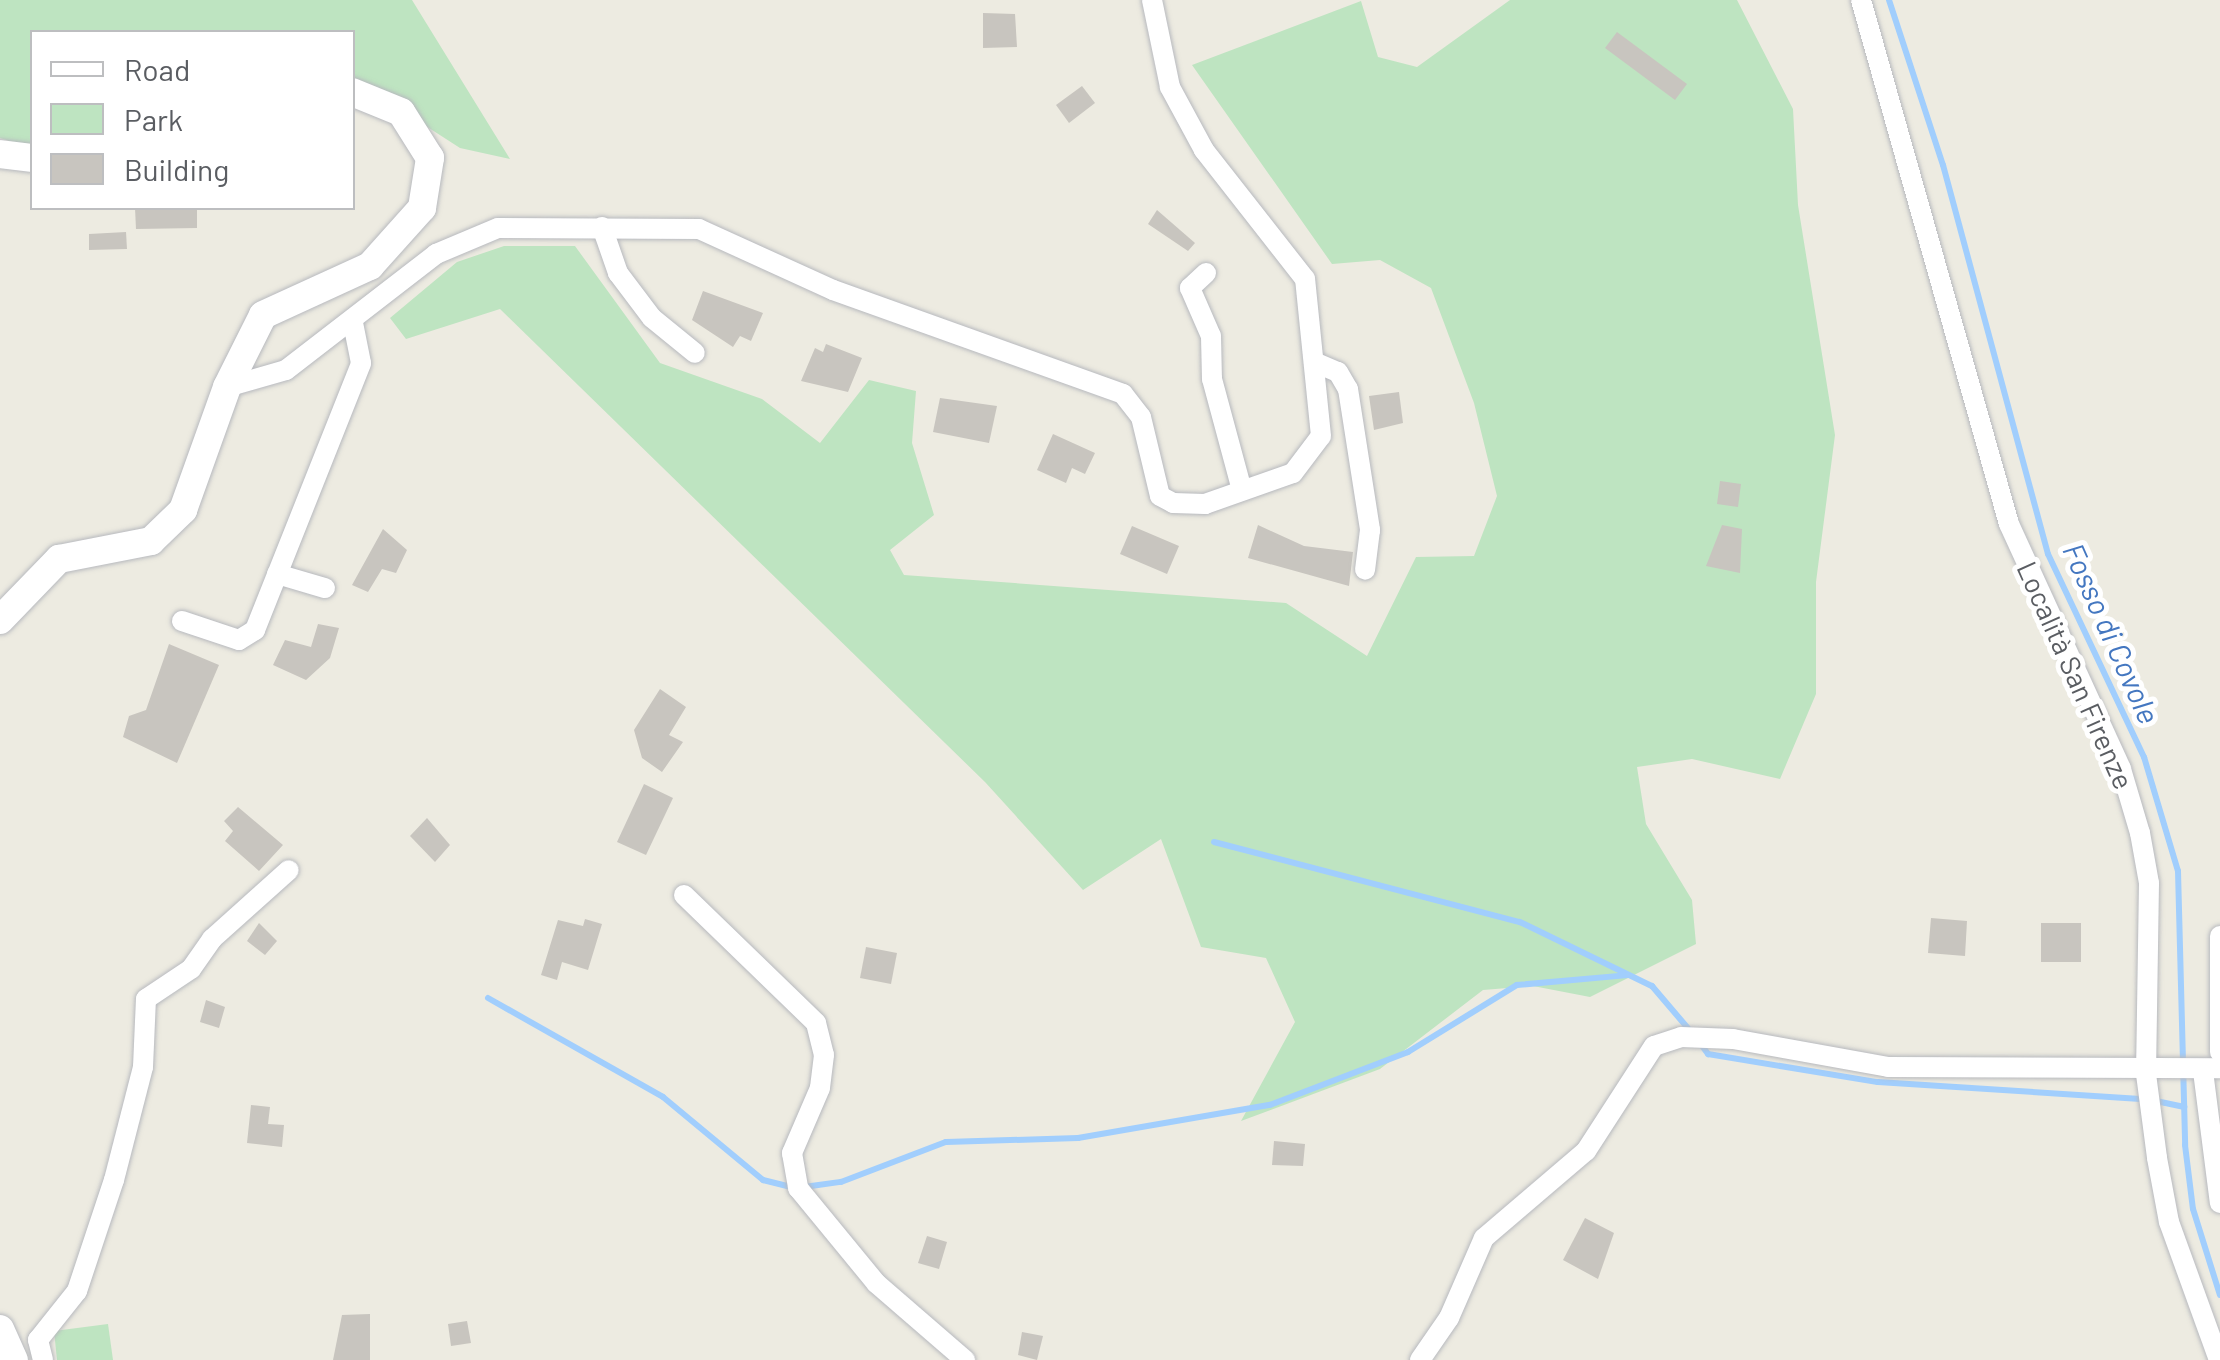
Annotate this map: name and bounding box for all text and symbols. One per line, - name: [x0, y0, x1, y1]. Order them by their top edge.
- legend: [30, 30, 355, 210]
- text: Road: [124, 51, 190, 87]
- text: Park: [124, 101, 183, 137]
- text: Building: [124, 151, 229, 187]
- water label: Fosso di Covole: [2056, 537, 2168, 729]
- street label: Località San Firenze: [2011, 556, 2141, 794]

